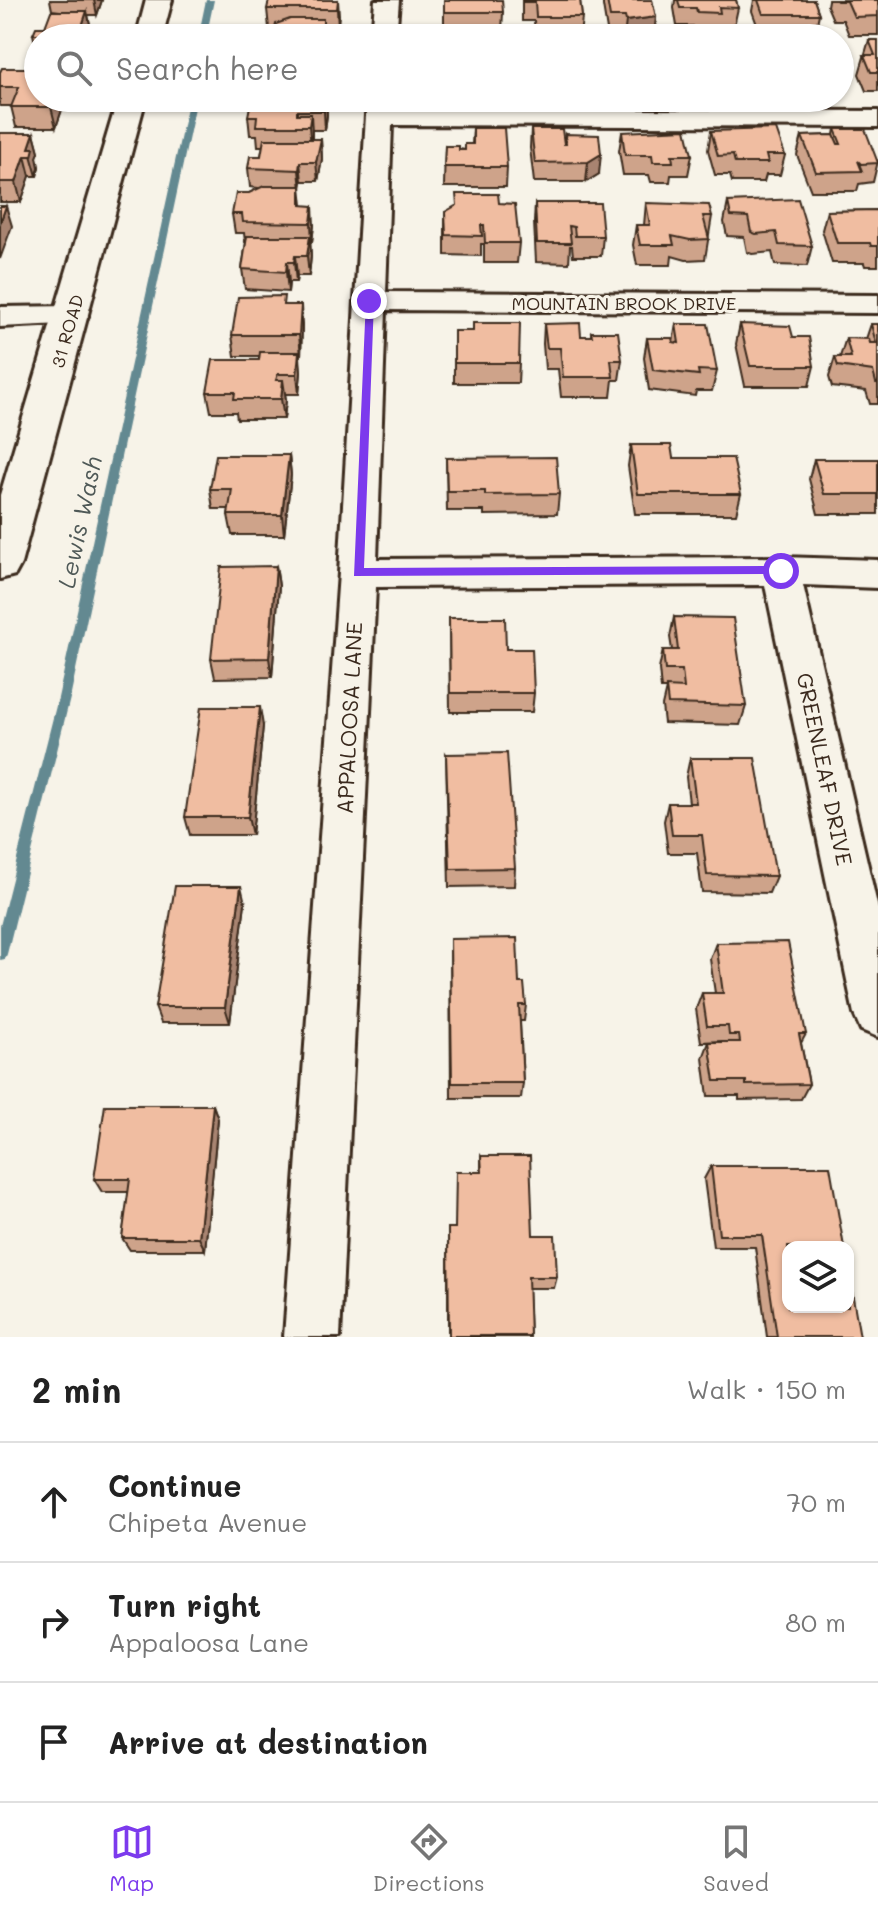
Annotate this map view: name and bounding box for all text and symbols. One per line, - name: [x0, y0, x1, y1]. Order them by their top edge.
- search box: [24, 24, 854, 112]
- icon: search: [52, 46, 96, 90]
- text: Search here: [116, 48, 299, 88]
- route end: [351, 283, 387, 319]
- street label: MOUNTAIN BROOK DRIVE: [512, 291, 736, 315]
- street label: 31 ROAD: [45, 292, 89, 370]
- water label: Lewis Wash: [50, 453, 108, 591]
- route start: [763, 553, 799, 589]
- street label: APPALOOSA LANE: [329, 621, 369, 815]
- street label: GREENLEAF DRIVE: [790, 670, 860, 868]
- map controls: [782, 1241, 854, 1313]
- button: layers: [782, 1241, 854, 1313]
- text: 2 min: [32, 1367, 121, 1412]
- text: Walk · 150 m: [687, 1372, 846, 1406]
- text: Continue: [108, 1465, 241, 1505]
- icon: ahead: [32, 1480, 76, 1524]
- text: 70 m: [786, 1485, 846, 1519]
- text: Chipeta Avenue: [108, 1505, 307, 1539]
- text: Turn right: [108, 1585, 261, 1625]
- icon: right: [32, 1600, 76, 1644]
- text: 80 m: [785, 1605, 846, 1639]
- text: Appaloosa Lane: [108, 1625, 309, 1659]
- icon: arrive: [32, 1720, 76, 1764]
- text: Arrive at destination: [108, 1722, 428, 1762]
- tab: Map: [109, 1820, 154, 1897]
- tab: Directions: [373, 1820, 485, 1897]
- tab: Saved: [703, 1820, 769, 1897]

